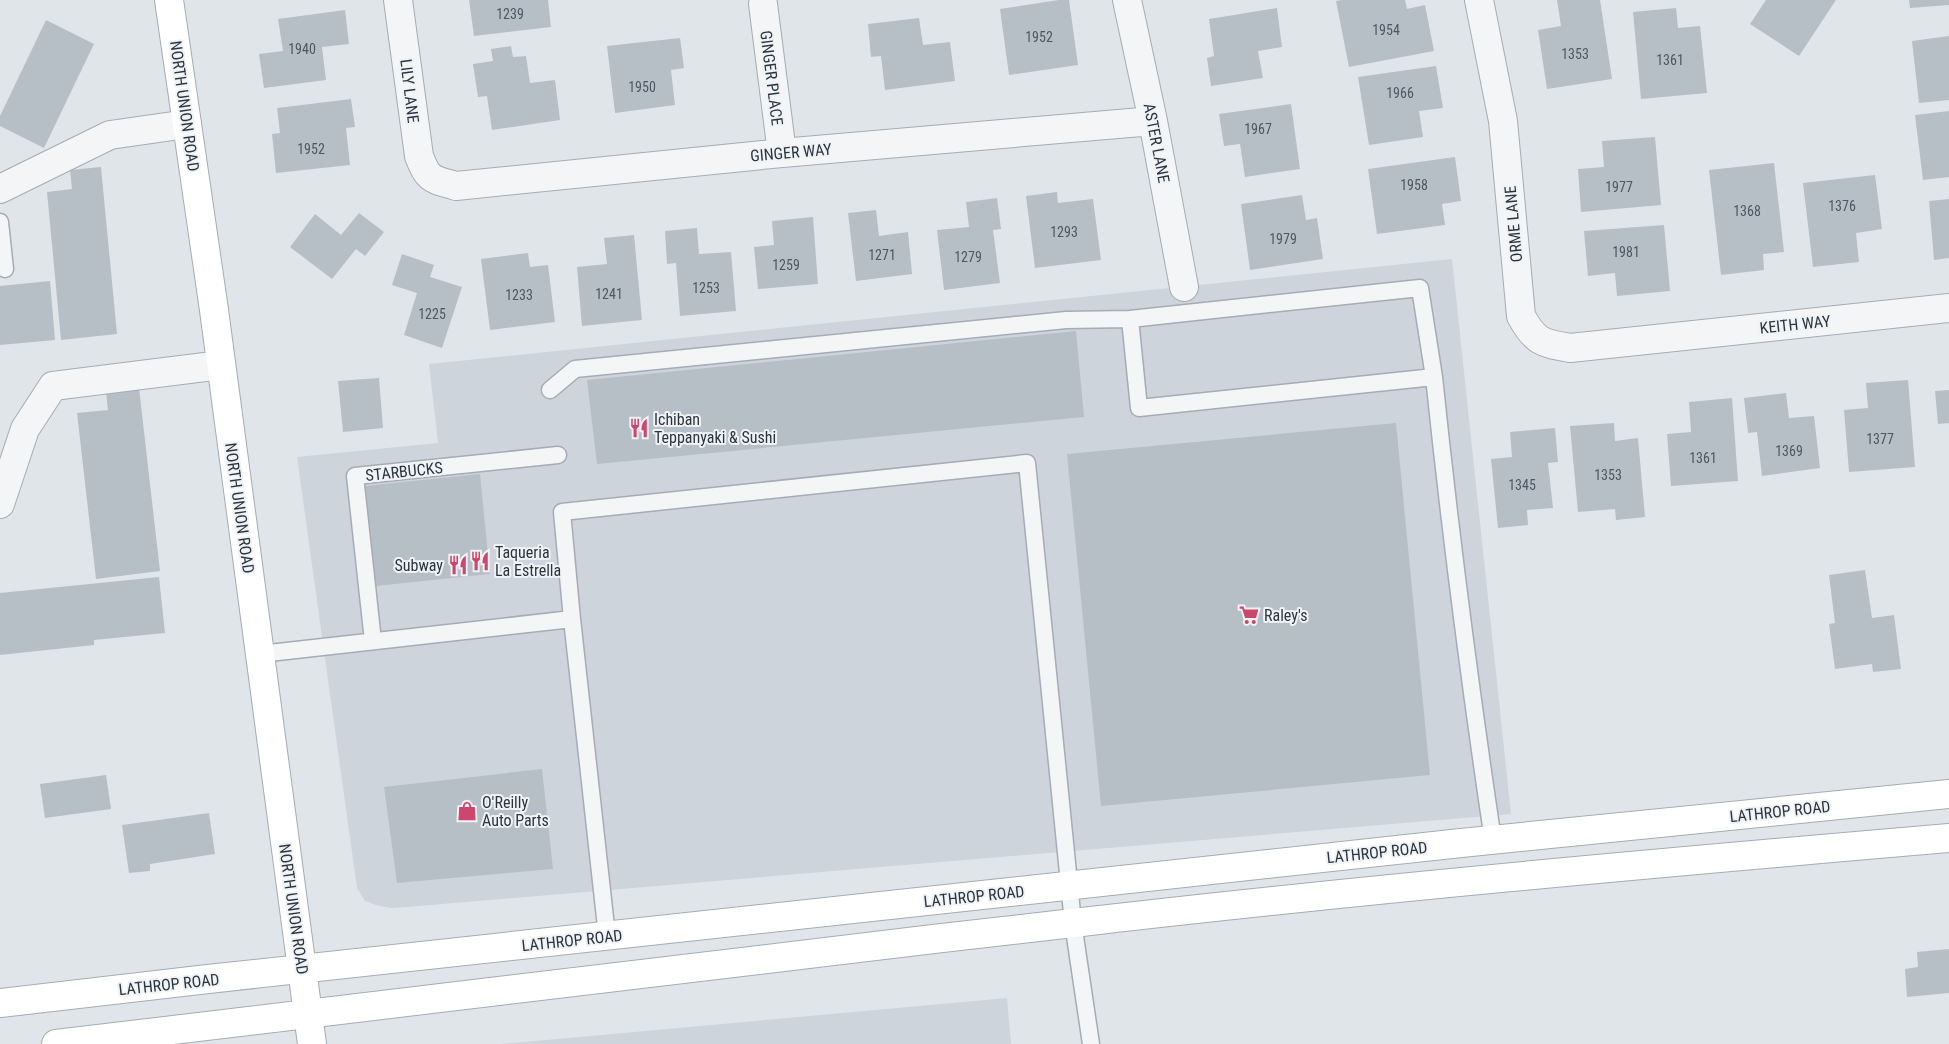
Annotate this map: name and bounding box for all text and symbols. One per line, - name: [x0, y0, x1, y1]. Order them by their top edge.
- house number: 1239: [496, 6, 524, 22]
- house number: 1954: [1372, 22, 1400, 38]
- street label: GINGER PLACE: [756, 29, 787, 127]
- house number: 1952: [1025, 29, 1053, 45]
- street label: NORTH UNION ROAD: [166, 40, 203, 173]
- house number: 1940: [288, 41, 316, 57]
- house number: 1353: [1561, 46, 1589, 62]
- house number: 1361: [1656, 52, 1684, 68]
- street label: LILY LANE: [396, 58, 423, 124]
- house number: 1950: [628, 79, 656, 95]
- house number: 1966: [1386, 85, 1414, 101]
- street label: ASTER LANE: [1139, 102, 1174, 185]
- house number: 1967: [1244, 121, 1272, 137]
- street label: GINGER WAY: [750, 139, 833, 166]
- house number: 1952: [297, 141, 325, 157]
- house number: 1958: [1400, 177, 1428, 193]
- house number: 1977: [1605, 179, 1633, 195]
- street label: ORME LANE: [1501, 185, 1526, 263]
- house number: 1376: [1828, 198, 1856, 214]
- house number: 1368: [1733, 203, 1761, 219]
- house number: 1293: [1050, 224, 1078, 240]
- house number: 1979: [1269, 231, 1297, 247]
- house number: 1981: [1612, 244, 1640, 260]
- house number: 1271: [868, 247, 896, 263]
- house number: 1279: [954, 249, 982, 265]
- house number: 1259: [772, 257, 800, 273]
- house number: 1253: [692, 280, 720, 296]
- house number: 1241: [595, 286, 623, 302]
- house number: 1233: [505, 287, 533, 303]
- house number: 1225: [418, 306, 446, 322]
- street label: KEITH WAY: [1759, 311, 1832, 338]
- place label: Ichiban Teppanyaki & Sushi: [654, 410, 776, 447]
- restaurant icon: Ichiban Teppanyaki & Sushi: [628, 417, 650, 439]
- house number: 1377: [1866, 431, 1894, 447]
- street label: NORTH UNION ROAD: [221, 442, 258, 575]
- house number: 1369: [1775, 443, 1803, 459]
- house number: 1361: [1689, 450, 1717, 466]
- street label: STARBUCKS: [364, 458, 444, 485]
- house number: 1353: [1594, 467, 1622, 483]
- house number: 1345: [1508, 477, 1536, 493]
- place label: Taqueria La Estrella: [495, 543, 561, 580]
- restaurant icon: Taqueria La Estrella: [469, 550, 491, 572]
- restaurant icon: Subway: [447, 554, 469, 576]
- place label: Subway: [394, 556, 443, 575]
- supermarket icon: Raley's: [1238, 604, 1260, 626]
- place label: Raley's: [1264, 606, 1307, 625]
- place label: O'Reilly Auto Parts: [482, 793, 549, 830]
- street label: LATHROP ROAD: [1729, 797, 1831, 826]
- shop icon: O'Reilly Auto Parts: [456, 800, 478, 822]
- street label: LATHROP ROAD: [1326, 838, 1428, 867]
- street label: NORTH UNION ROAD: [275, 843, 312, 976]
- street label: LATHROP ROAD: [923, 882, 1025, 911]
- street label: LATHROP ROAD: [521, 926, 623, 955]
- street label: LATHROP ROAD: [118, 970, 220, 999]

